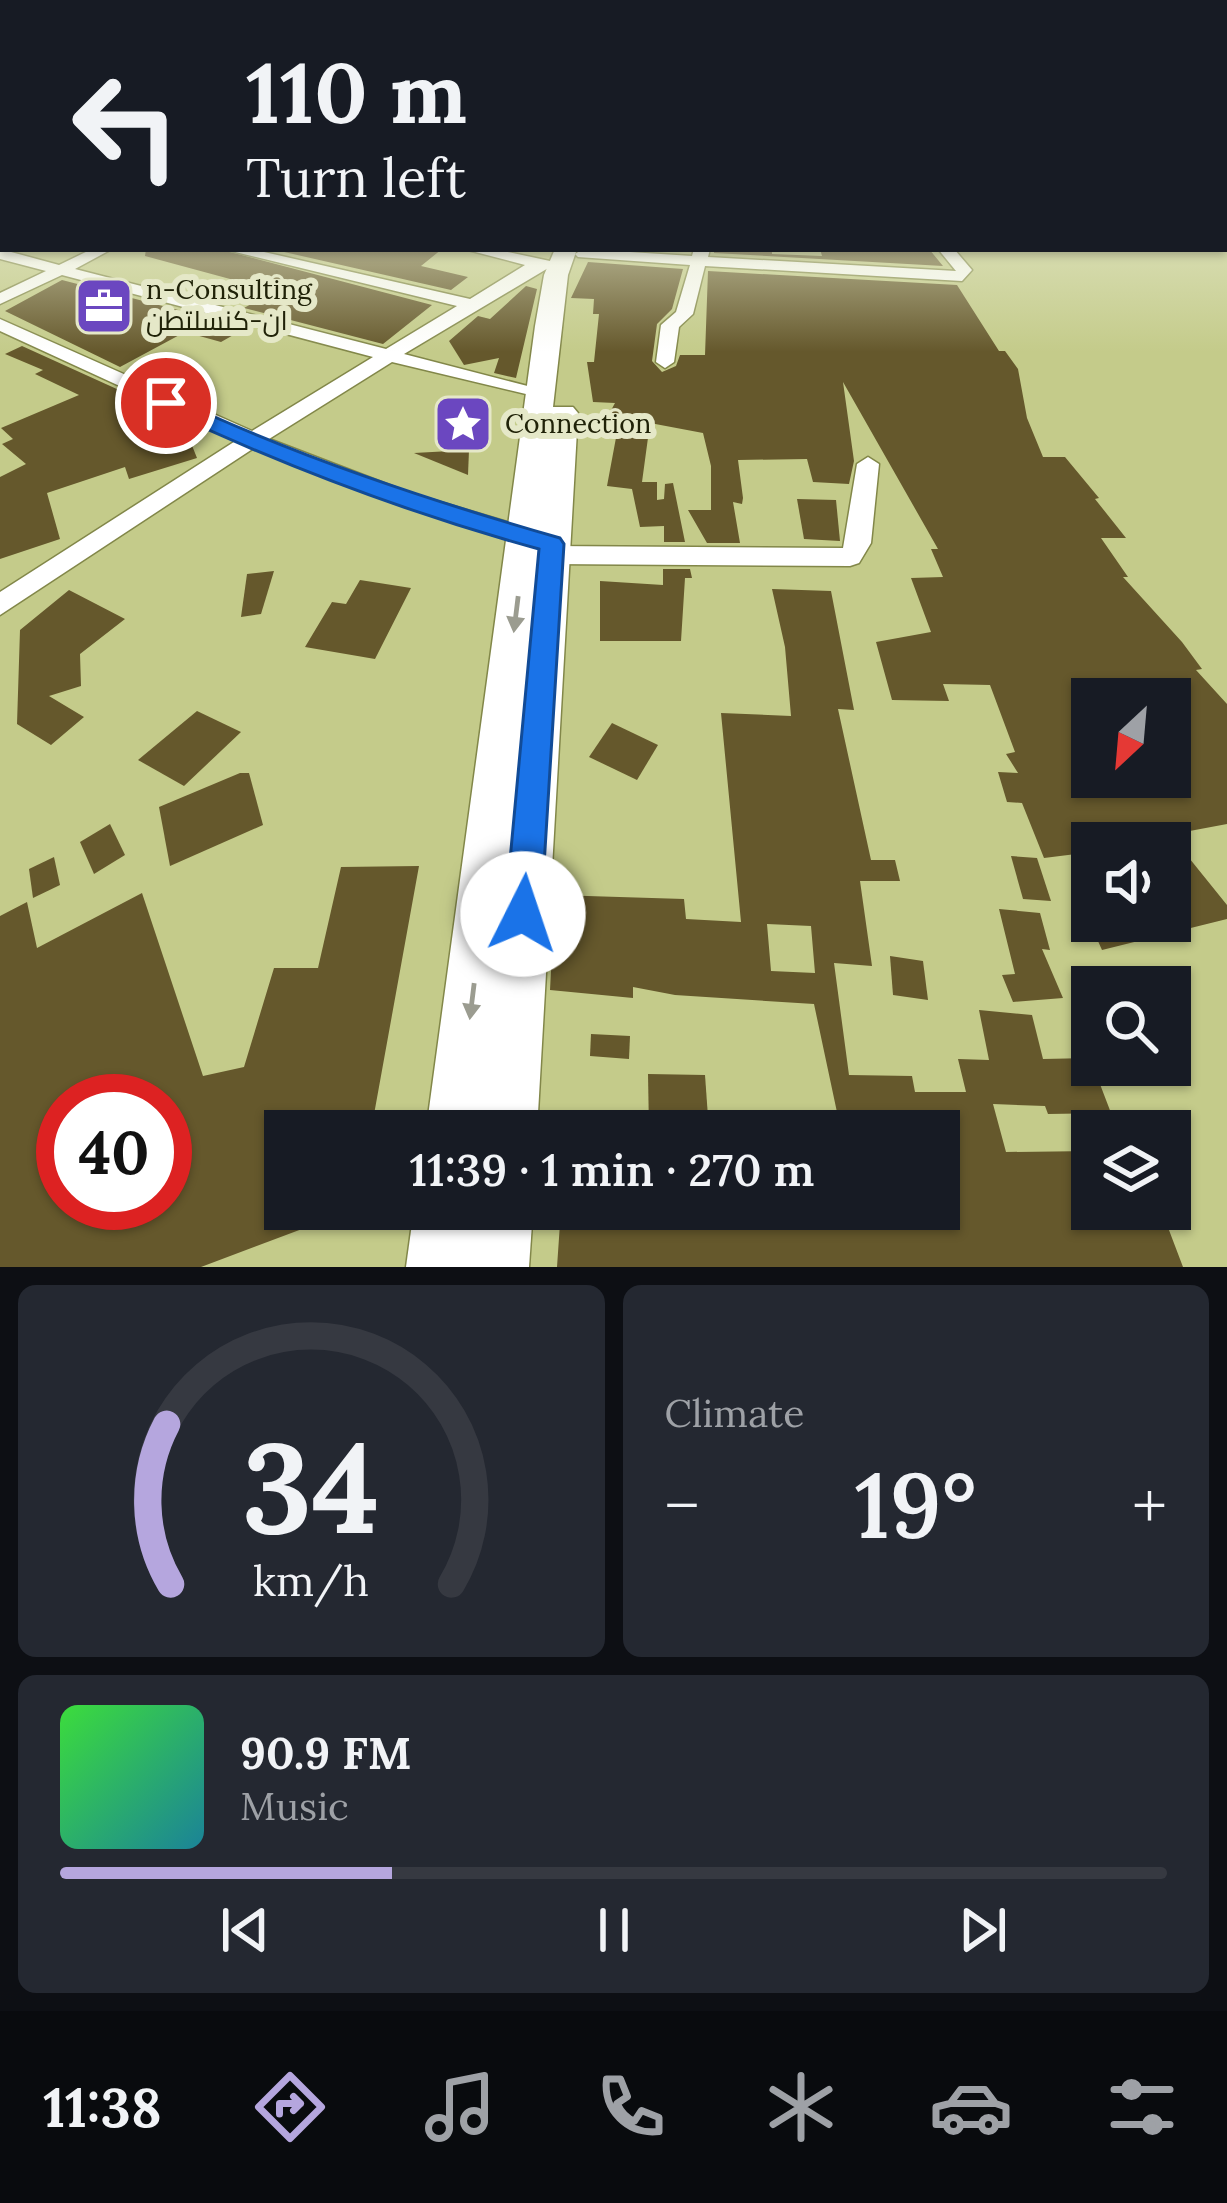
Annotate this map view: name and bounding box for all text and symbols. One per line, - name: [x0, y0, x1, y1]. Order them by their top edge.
- text: 110 m: [246, 38, 467, 146]
- icon: left: [48, 48, 204, 204]
- text: Turn left: [246, 143, 466, 212]
- place label: n-Consulting ان-كنسلتطن: [146, 272, 313, 337]
- office icon: n-Consulting ان-كنسلتطن: [73, 275, 135, 337]
- pin: [115, 352, 217, 454]
- icon: arrive: [133, 370, 199, 436]
- place icon: Connection: [432, 393, 494, 455]
- place label: Connection: [505, 406, 651, 440]
- one-way arrow: [506, 595, 525, 633]
- north arrow: [1071, 678, 1191, 798]
- map controls: [1071, 678, 1191, 1230]
- button: sound: [1071, 822, 1191, 942]
- position arrow: [460, 851, 586, 977]
- button: search: [1071, 966, 1191, 1086]
- one-way arrow: [462, 983, 481, 1020]
- speed limit sign: 40: [36, 1074, 192, 1230]
- button: layers: [1071, 1110, 1191, 1230]
- text: 11:39 · 1 min · 270 m: [409, 1141, 815, 1198]
- text: Climate: [665, 1388, 804, 1438]
- text: 34: [242, 1407, 380, 1567]
- text: 19°: [855, 1447, 977, 1563]
- text: −: [665, 1463, 699, 1547]
- text: +: [1132, 1463, 1167, 1547]
- text: km/h: [253, 1553, 369, 1608]
- text: 90.9 FM: [240, 1724, 411, 1781]
- text: Music: [240, 1781, 349, 1831]
- icon: previous: [212, 1897, 278, 1963]
- icon: pause: [581, 1897, 647, 1963]
- icon: next: [950, 1897, 1016, 1963]
- icon: directions: [248, 2065, 332, 2149]
- icon: music: [418, 2065, 502, 2149]
- icon: phone: [589, 2065, 673, 2149]
- icon: climate: [759, 2065, 843, 2149]
- icon: car: [929, 2065, 1013, 2149]
- icon: filters: [1100, 2065, 1184, 2149]
- text: 11:38: [43, 2073, 162, 2142]

